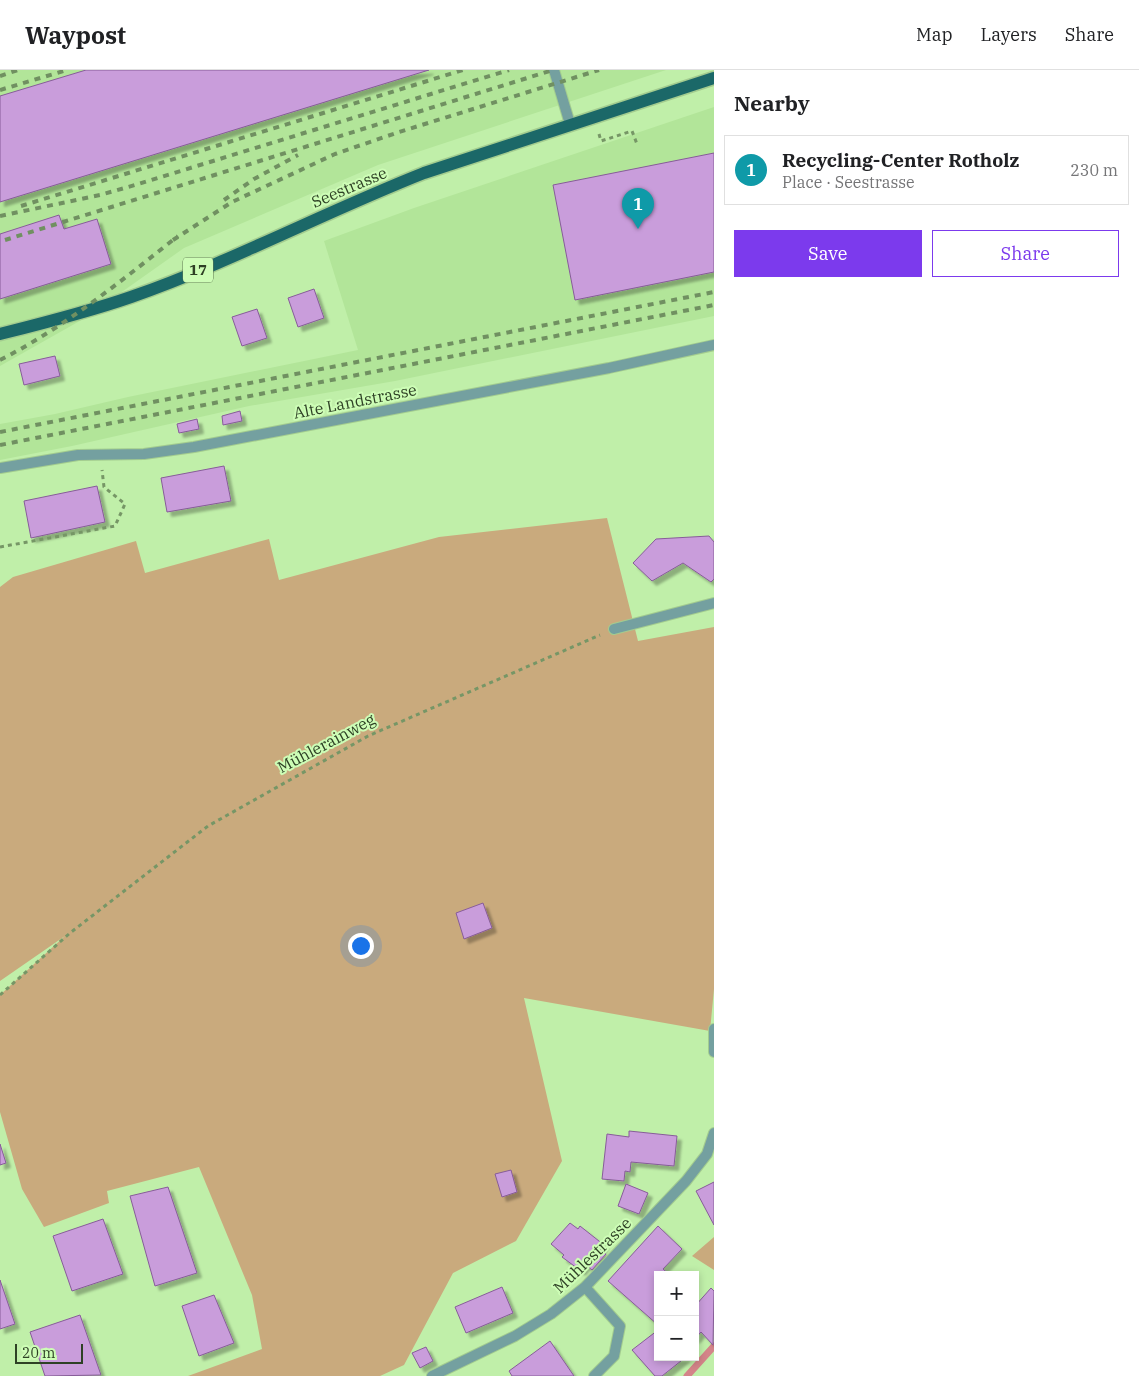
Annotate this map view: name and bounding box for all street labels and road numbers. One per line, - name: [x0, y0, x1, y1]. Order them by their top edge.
- street label: Seestrasse: [308, 162, 390, 212]
- road number: 17: [183, 258, 213, 282]
- street label: Alte Landstrasse: [292, 379, 418, 423]
- street label: Mühlerainweg: [274, 709, 379, 777]
- street label: Mühlestrasse: [549, 1213, 635, 1297]

